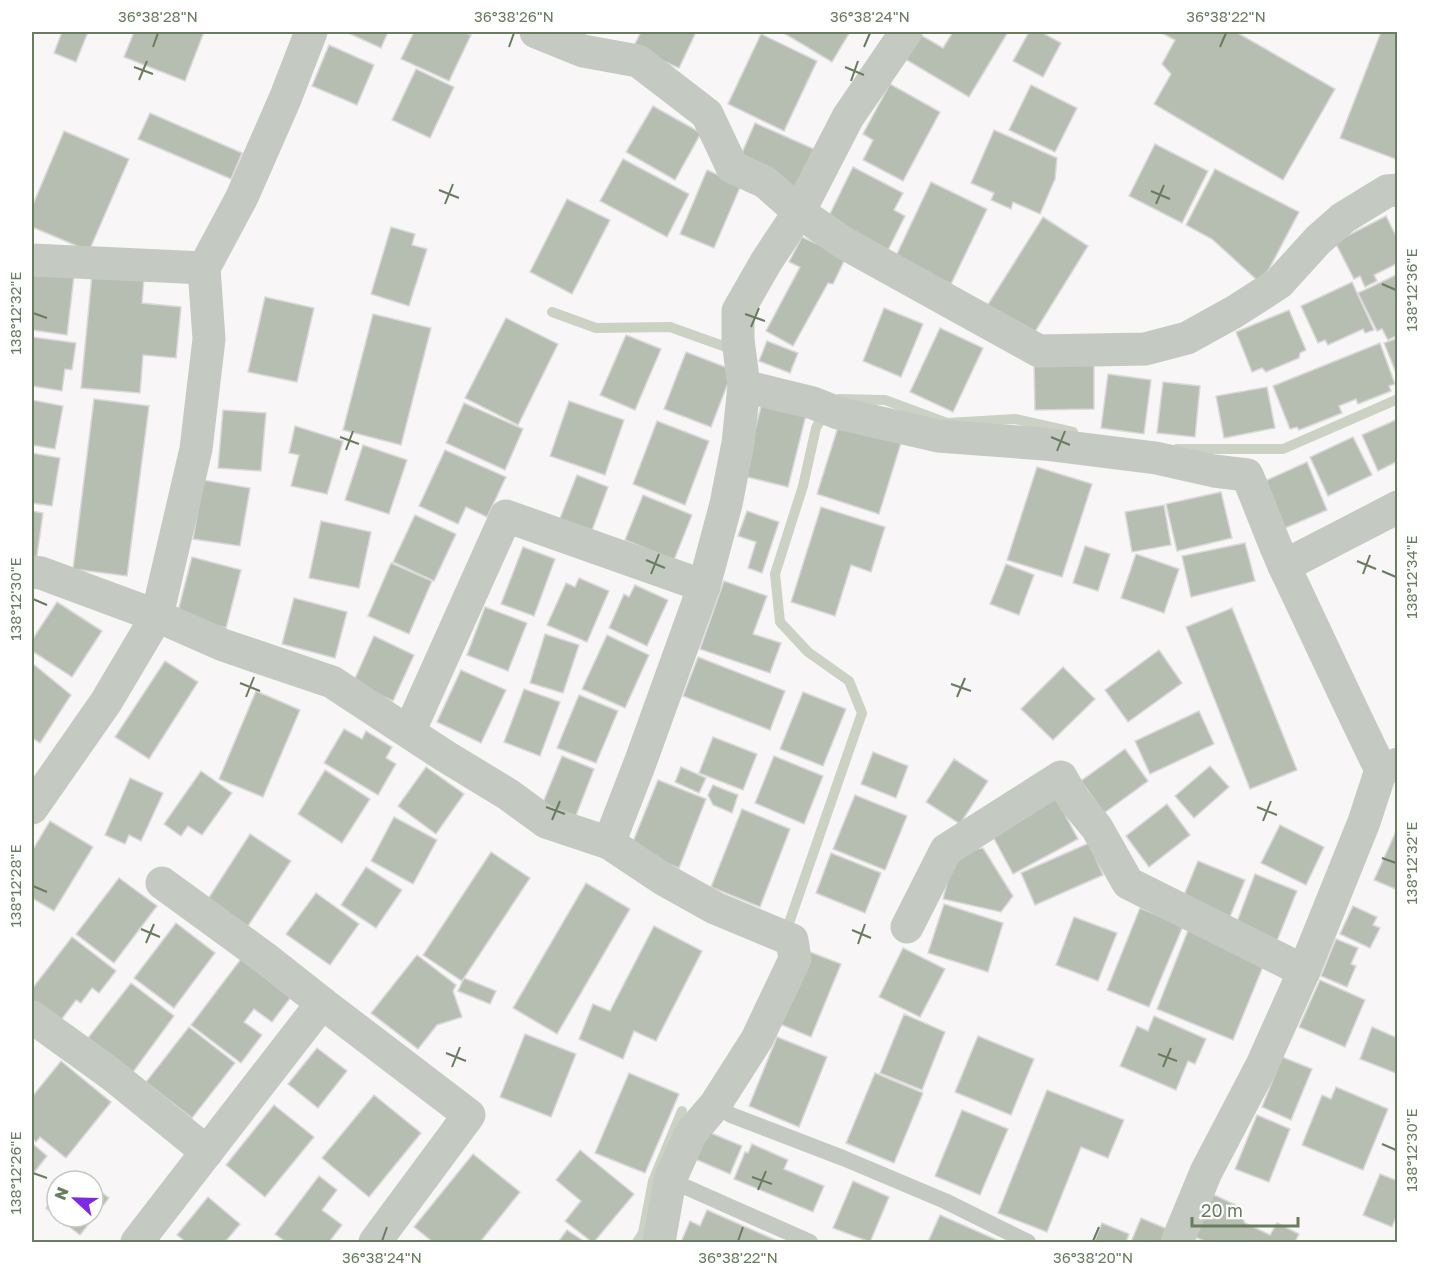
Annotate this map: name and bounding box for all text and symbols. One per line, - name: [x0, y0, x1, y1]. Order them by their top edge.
- text: 36°38'28"N: [118, 7, 198, 25]
- text: 36°38'26"N: [474, 7, 554, 25]
- text: 36°38'24"N: [830, 7, 910, 25]
- text: 36°38'22"N: [1186, 7, 1266, 25]
- text: 138°12'36"E: [1402, 248, 1420, 332]
- text: 138°12'32"E: [6, 272, 24, 354]
- text: 138°12'34"E: [1402, 535, 1420, 619]
- text: 138°12'30"E: [6, 557, 24, 641]
- text: 138°12'32"E: [1402, 822, 1420, 904]
- text: 138°12'28"E: [6, 844, 24, 928]
- text: 138°12'30"E: [1402, 1108, 1420, 1192]
- text: 138°12'26"E: [6, 1131, 24, 1215]
- north arrow: [45, 1169, 105, 1229]
- text: N: [50, 1184, 73, 1203]
- scale bar: [1192, 1190, 1298, 1228]
- text: 20 m: [1201, 1199, 1243, 1221]
- text: 36°38'24"N: [342, 1248, 422, 1266]
- text: 36°38'22"N: [698, 1248, 778, 1266]
- text: 36°38'20"N: [1053, 1248, 1133, 1266]

